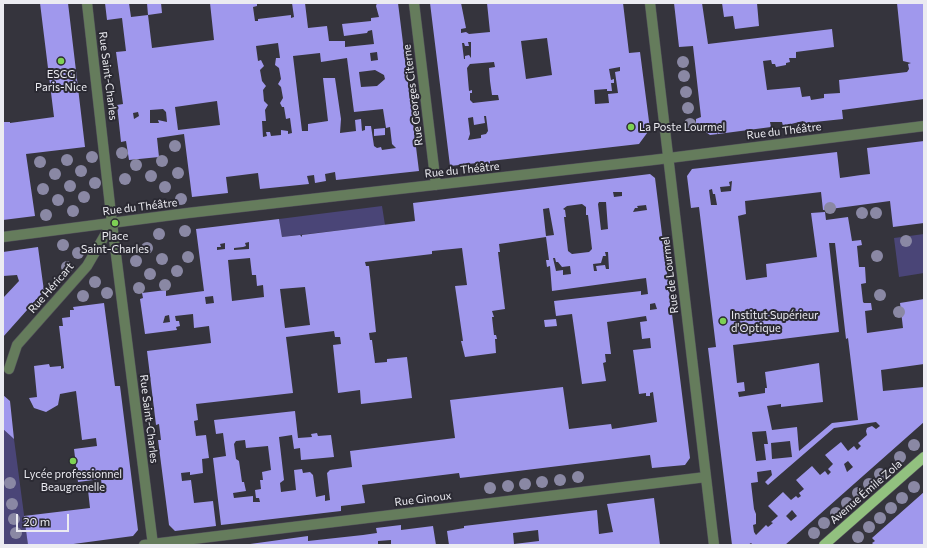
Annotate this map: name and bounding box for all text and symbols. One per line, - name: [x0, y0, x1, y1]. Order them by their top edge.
- street label: Rue Saint-Charles: [96, 31, 120, 121]
- street label: Rue Georges Citerne: [400, 44, 426, 146]
- marker: ESCG Paris-Nice: [56, 56, 66, 66]
- place label: ESCG Paris-Nice: [35, 67, 87, 93]
- place label: La Poste Lourmel: [639, 120, 725, 134]
- street label: Rue du Théâtre: [746, 120, 822, 142]
- marker: La Poste Lourmel: [626, 122, 636, 132]
- street label: Rue du Théâtre: [424, 159, 500, 181]
- street label: Rue du Théâtre: [102, 196, 178, 218]
- marker: Place Saint-Charles: [110, 218, 120, 228]
- place label: Place Saint-Charles: [81, 229, 149, 255]
- street label: Rue de Lourmel: [659, 236, 681, 314]
- street label: Rue Héricart: [25, 260, 77, 316]
- place label: Institut Supérieur d'Optique: [731, 308, 818, 334]
- marker: Institut Supérieur d'Optique: [718, 316, 728, 326]
- street label: Rue Saint-Charles: [137, 374, 161, 464]
- marker: Lycée professionnel Beaugrenelle: [68, 456, 78, 466]
- street label: Avenue Émile Zola: [827, 457, 905, 527]
- place label: Lycée professionnel Beaugrenelle: [24, 467, 122, 493]
- street label: Rue Ginoux: [394, 489, 452, 509]
- scale bar: [18, 506, 71, 532]
- text: 20 m: [23, 514, 50, 528]

